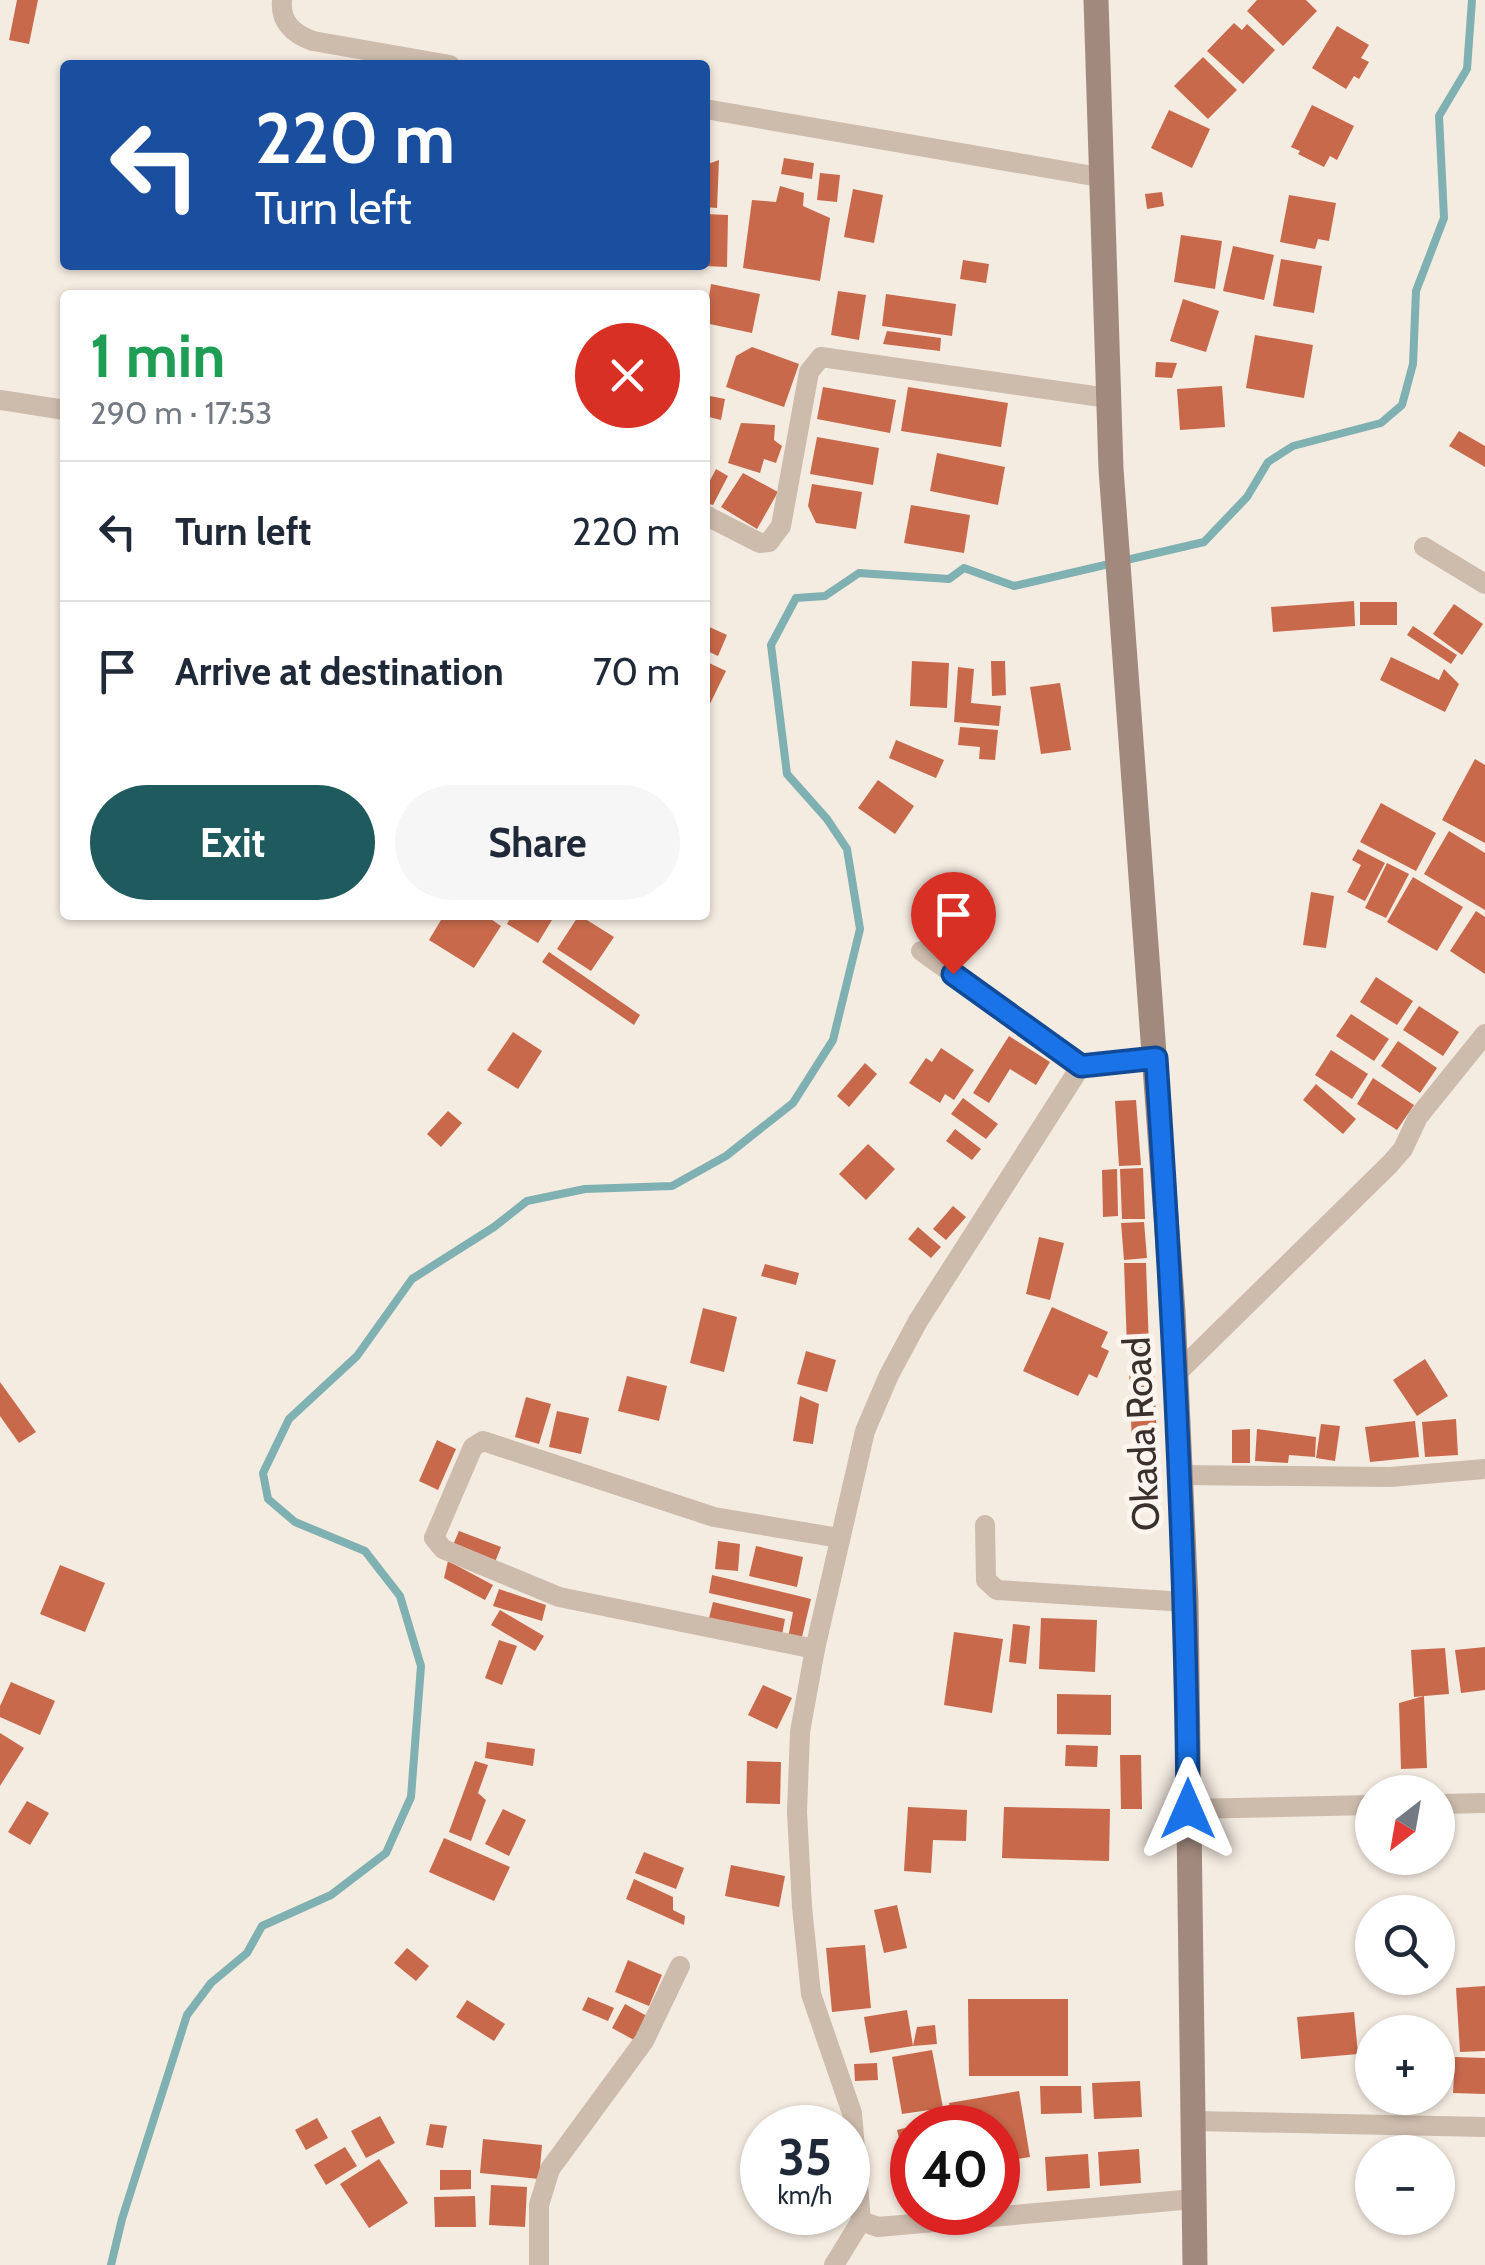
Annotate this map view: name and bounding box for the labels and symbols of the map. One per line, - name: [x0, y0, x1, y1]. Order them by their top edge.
- pin: [911, 872, 996, 975]
- street label: Okada Road: [1112, 1336, 1170, 1532]
- position arrow: [1136, 1757, 1240, 1861]
- north arrow: [1355, 1775, 1455, 1875]
- speed limit sign: 40: [890, 2105, 1020, 2235]

